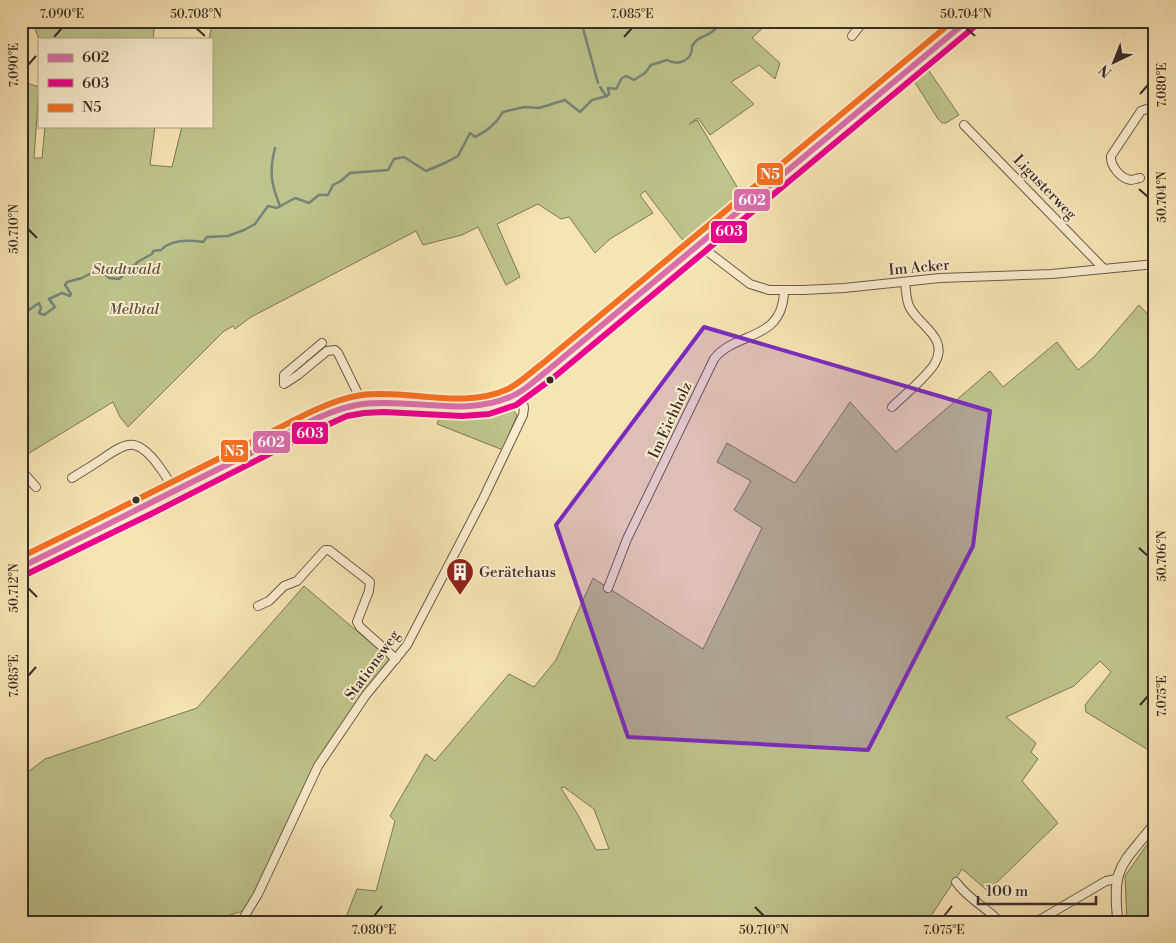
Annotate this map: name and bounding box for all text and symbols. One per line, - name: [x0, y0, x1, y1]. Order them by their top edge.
- text: 7.090°E: [40, 7, 84, 22]
- text: 50.708°N: [170, 7, 222, 22]
- text: 7.085°E: [611, 7, 654, 22]
- text: 50.704°N: [940, 7, 992, 22]
- legend: [38, 38, 212, 128]
- north arrow: [1088, 38, 1138, 88]
- text: 7.090°E: [7, 43, 22, 87]
- text: 602: [82, 48, 109, 67]
- text: N: [1096, 60, 1116, 81]
- text: 7.080°E: [1155, 63, 1170, 107]
- text: 603: [82, 74, 109, 93]
- text: N5: [82, 98, 101, 117]
- street label: Ligusterweg: [1009, 151, 1081, 224]
- line badge: N5: [756, 162, 784, 186]
- text: N5: [760, 166, 780, 184]
- text: 50.704°N: [1155, 171, 1170, 223]
- line badge: 602: [733, 188, 771, 212]
- text: 602: [738, 192, 766, 210]
- text: 50.710°N: [7, 204, 22, 254]
- line badge: 603: [710, 220, 748, 244]
- text: 603: [715, 223, 743, 241]
- street label: Im Acker: [888, 255, 951, 280]
- park label: Stadtwald: [92, 260, 161, 279]
- park label: Melbtal: [109, 300, 160, 319]
- unlabelled marker: [545, 375, 555, 385]
- street label: Im Eichholz: [644, 379, 697, 462]
- line badge: 603: [291, 421, 329, 445]
- text: 603: [296, 425, 324, 443]
- line badge: 602: [252, 430, 291, 454]
- text: 602: [257, 434, 285, 452]
- line badge: N5: [220, 439, 249, 463]
- text: N5: [224, 443, 244, 461]
- unlabelled marker: [131, 495, 141, 505]
- text: 50.706°N: [1155, 530, 1170, 582]
- building icon: Gerätehaus: [445, 557, 475, 596]
- text: 50.712°N: [7, 563, 22, 613]
- place label: Gerätehaus: [479, 563, 556, 582]
- street label: Stationsweg: [341, 626, 404, 704]
- text: 7.085°E: [7, 655, 22, 698]
- text: 7.075°E: [1155, 675, 1170, 717]
- scale bar: [978, 873, 1096, 905]
- text: 100 m: [986, 882, 1028, 901]
- text: 7.080°E: [352, 923, 396, 938]
- text: 50.710°N: [739, 923, 789, 938]
- text: 7.075°E: [923, 923, 965, 938]

